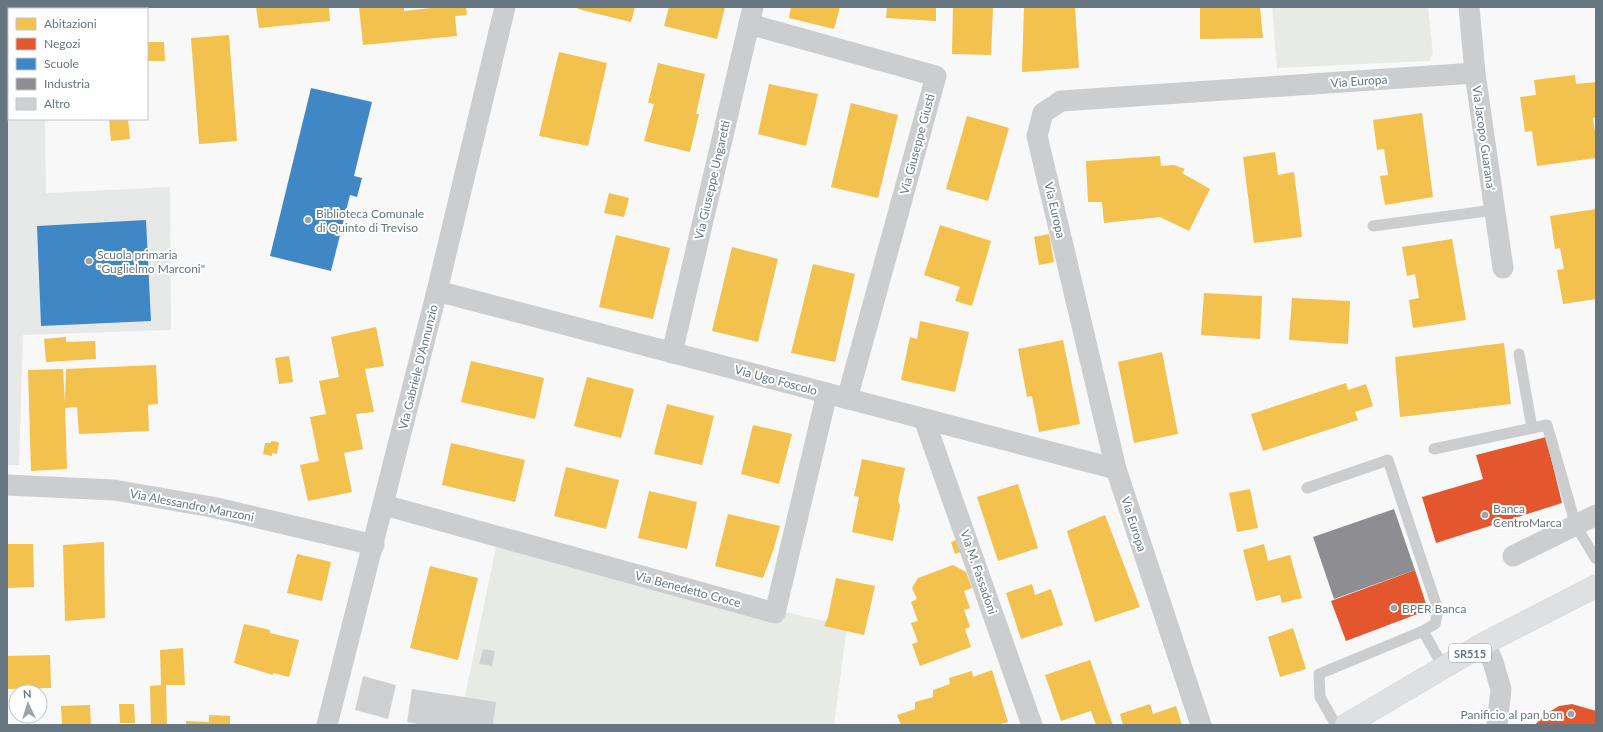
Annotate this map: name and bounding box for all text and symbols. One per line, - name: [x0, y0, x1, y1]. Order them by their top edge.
- legend: [8, 8, 148, 120]
- text: Abitazioni: [44, 16, 97, 31]
- text: Negozi: [44, 36, 81, 51]
- text: Scuole: [44, 56, 79, 71]
- street label: Via Europa: [1330, 72, 1388, 90]
- text: Industria: [44, 76, 90, 91]
- street label: Via Jacopo Guarana': [1469, 84, 1499, 192]
- street label: Via Giuseppe Giusti: [896, 92, 938, 196]
- text: Altro: [44, 96, 70, 111]
- street label: Via Giuseppe Ungaretti: [691, 119, 733, 241]
- street label: Via Europa: [1041, 181, 1069, 239]
- place label: Biblioteca Comunale di Quinto di Treviso: [316, 206, 424, 235]
- marker: Biblioteca Comunale di Quinto di Treviso: [303, 215, 313, 225]
- place label: Scuola primaria "Guglielmo Marconi": [97, 247, 205, 276]
- marker: Scuola primaria "Guglielmo Marconi": [84, 256, 94, 266]
- street label: Via Gabriele D'Annunzio: [395, 303, 441, 431]
- street label: Via Ugo Foscolo: [733, 362, 819, 398]
- street label: Via Alessandro Manzoni: [129, 486, 255, 524]
- street label: Via Europa: [1118, 495, 1150, 553]
- place label: Banca CentroMarca: [1493, 501, 1562, 530]
- marker: Banca CentroMarca: [1480, 510, 1490, 520]
- street label: Via M. Fassadoni: [958, 528, 1001, 616]
- street label: Via Benedetto Croce: [633, 568, 743, 610]
- place label: BPER Banca: [1402, 601, 1467, 616]
- marker: BPER Banca: [1389, 603, 1399, 613]
- road number: SR515: [1449, 644, 1491, 662]
- north arrow: [8, 684, 48, 724]
- text: N: [23, 687, 32, 700]
- place label: Panificio al pan bon: [1461, 707, 1563, 722]
- marker: Panificio al pan bon: [1566, 709, 1576, 719]

